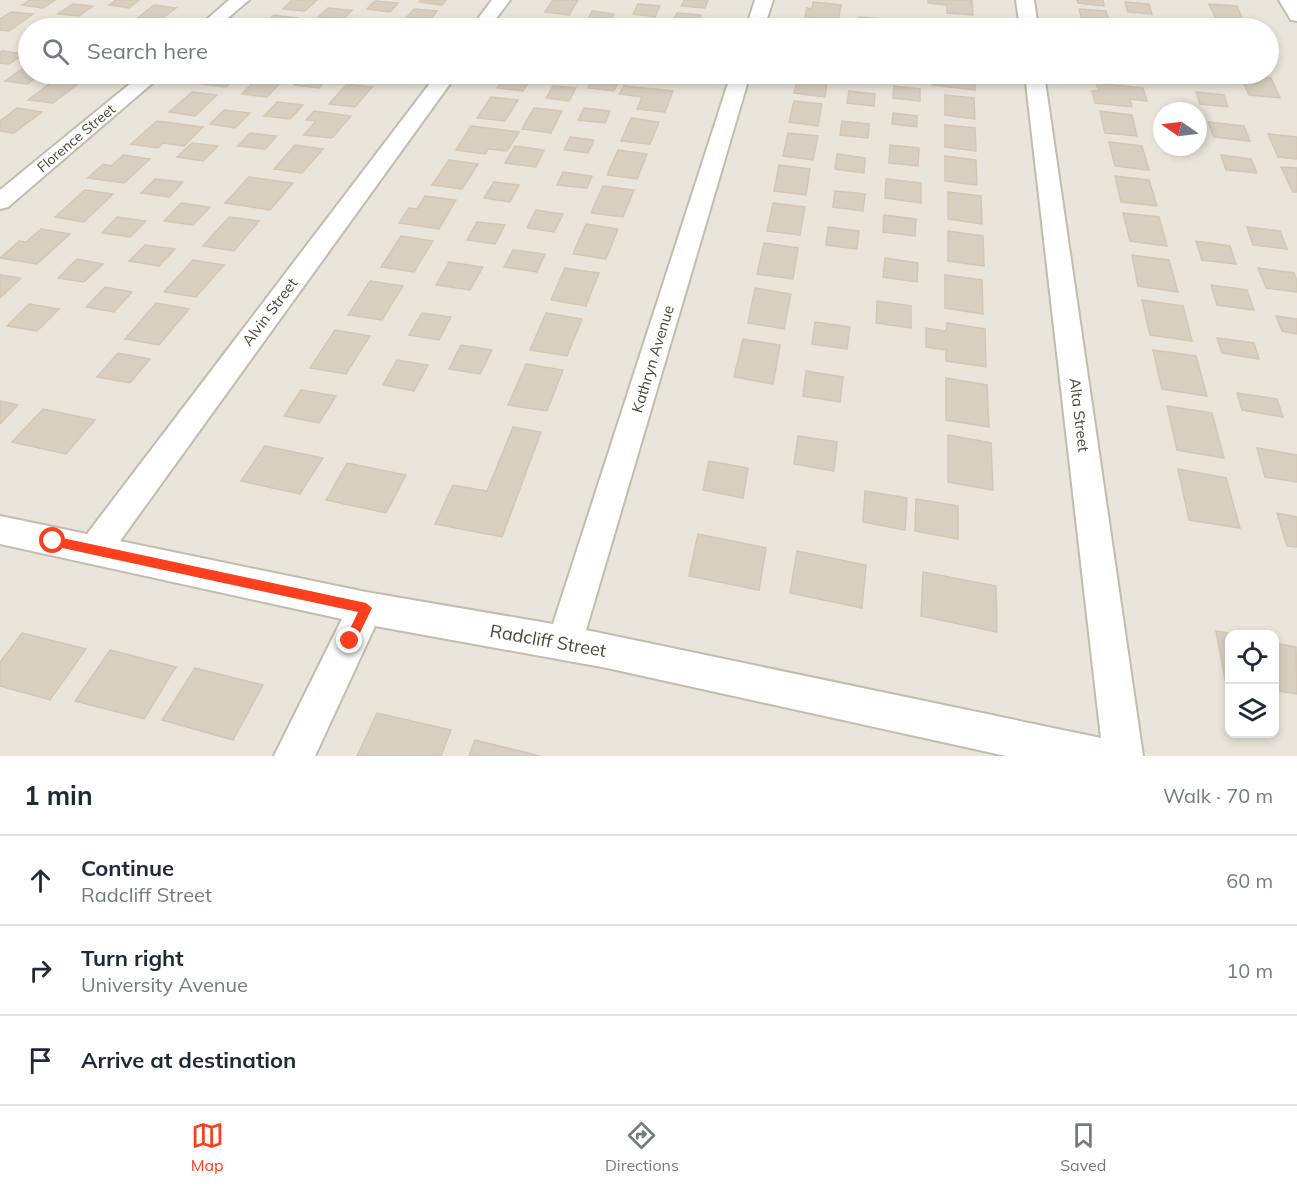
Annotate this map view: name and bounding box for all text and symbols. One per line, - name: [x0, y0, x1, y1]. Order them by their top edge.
- search box: [18, 18, 1279, 84]
- icon: search: [39, 35, 72, 68]
- text: Search here: [87, 37, 208, 65]
- street label: Florence Street: [33, 100, 119, 176]
- north arrow: [1153, 102, 1207, 156]
- street label: Alvin Street: [238, 274, 301, 349]
- street label: Kathryn Avenue: [627, 303, 678, 415]
- street label: Alta Street: [1066, 377, 1093, 453]
- route start: [39, 527, 65, 553]
- street label: Radcliff Street: [488, 619, 608, 662]
- route end: [336, 627, 362, 653]
- map controls: [1225, 630, 1279, 738]
- button: locate: [1225, 630, 1279, 684]
- button: layers: [1225, 684, 1279, 738]
- text: 1 min: [24, 779, 93, 812]
- text: Walk · 70 m: [1163, 783, 1273, 808]
- text: Continue: [81, 854, 174, 882]
- icon: ahead: [24, 864, 57, 897]
- text: 60 m: [1226, 868, 1273, 893]
- text: Radcliff Street: [81, 882, 212, 907]
- text: Turn right: [81, 944, 184, 972]
- icon: right: [24, 954, 57, 987]
- text: 10 m: [1226, 958, 1273, 983]
- text: University Avenue: [81, 972, 248, 997]
- icon: arrive: [24, 1044, 57, 1077]
- text: Arrive at destination: [81, 1046, 296, 1074]
- tab: Map: [191, 1119, 224, 1175]
- tab: Directions: [605, 1119, 679, 1175]
- tab: Saved: [1060, 1119, 1106, 1175]

